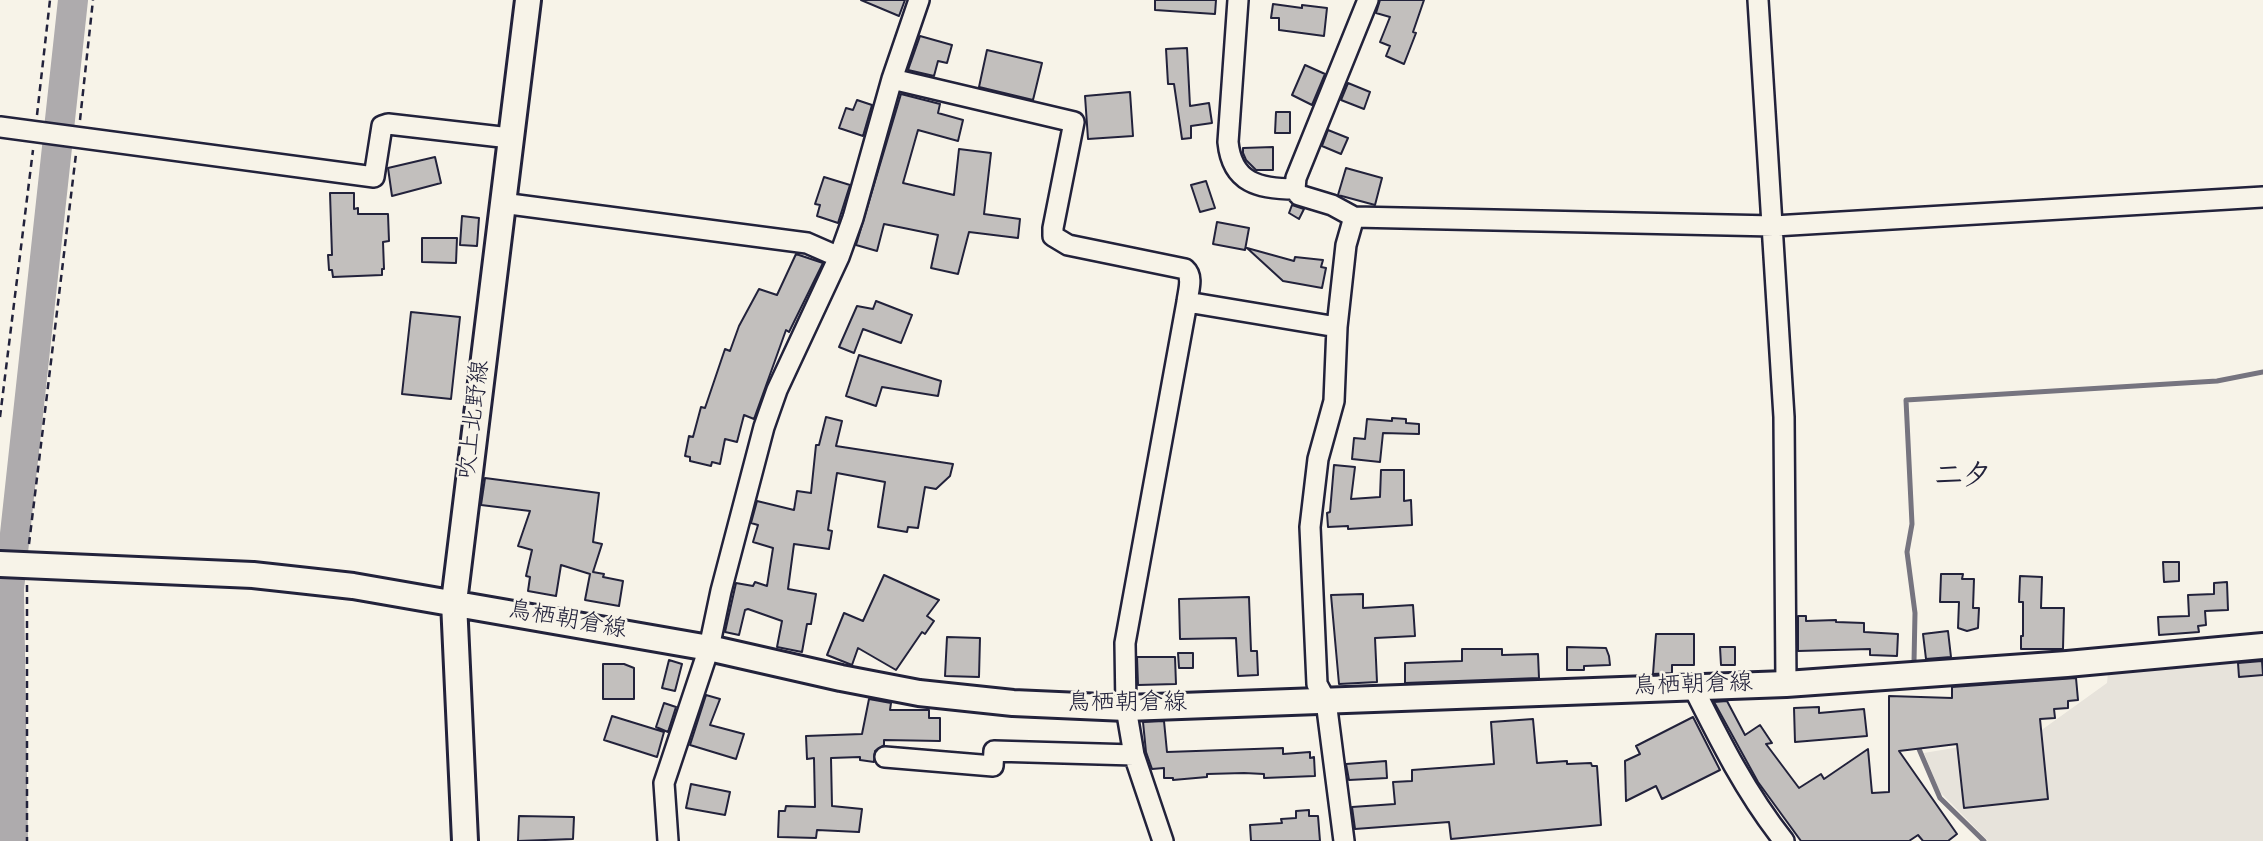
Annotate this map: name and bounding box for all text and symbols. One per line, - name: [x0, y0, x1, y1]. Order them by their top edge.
- street label: 吹上北野線: [454, 359, 498, 481]
- district label: 二夕: [1935, 462, 1991, 496]
- street label: 鳥栖朝倉線: [505, 597, 629, 647]
- street label: 鳥栖朝倉線: [1633, 671, 1753, 703]
- street label: 鳥栖朝倉線: [1067, 691, 1187, 719]

